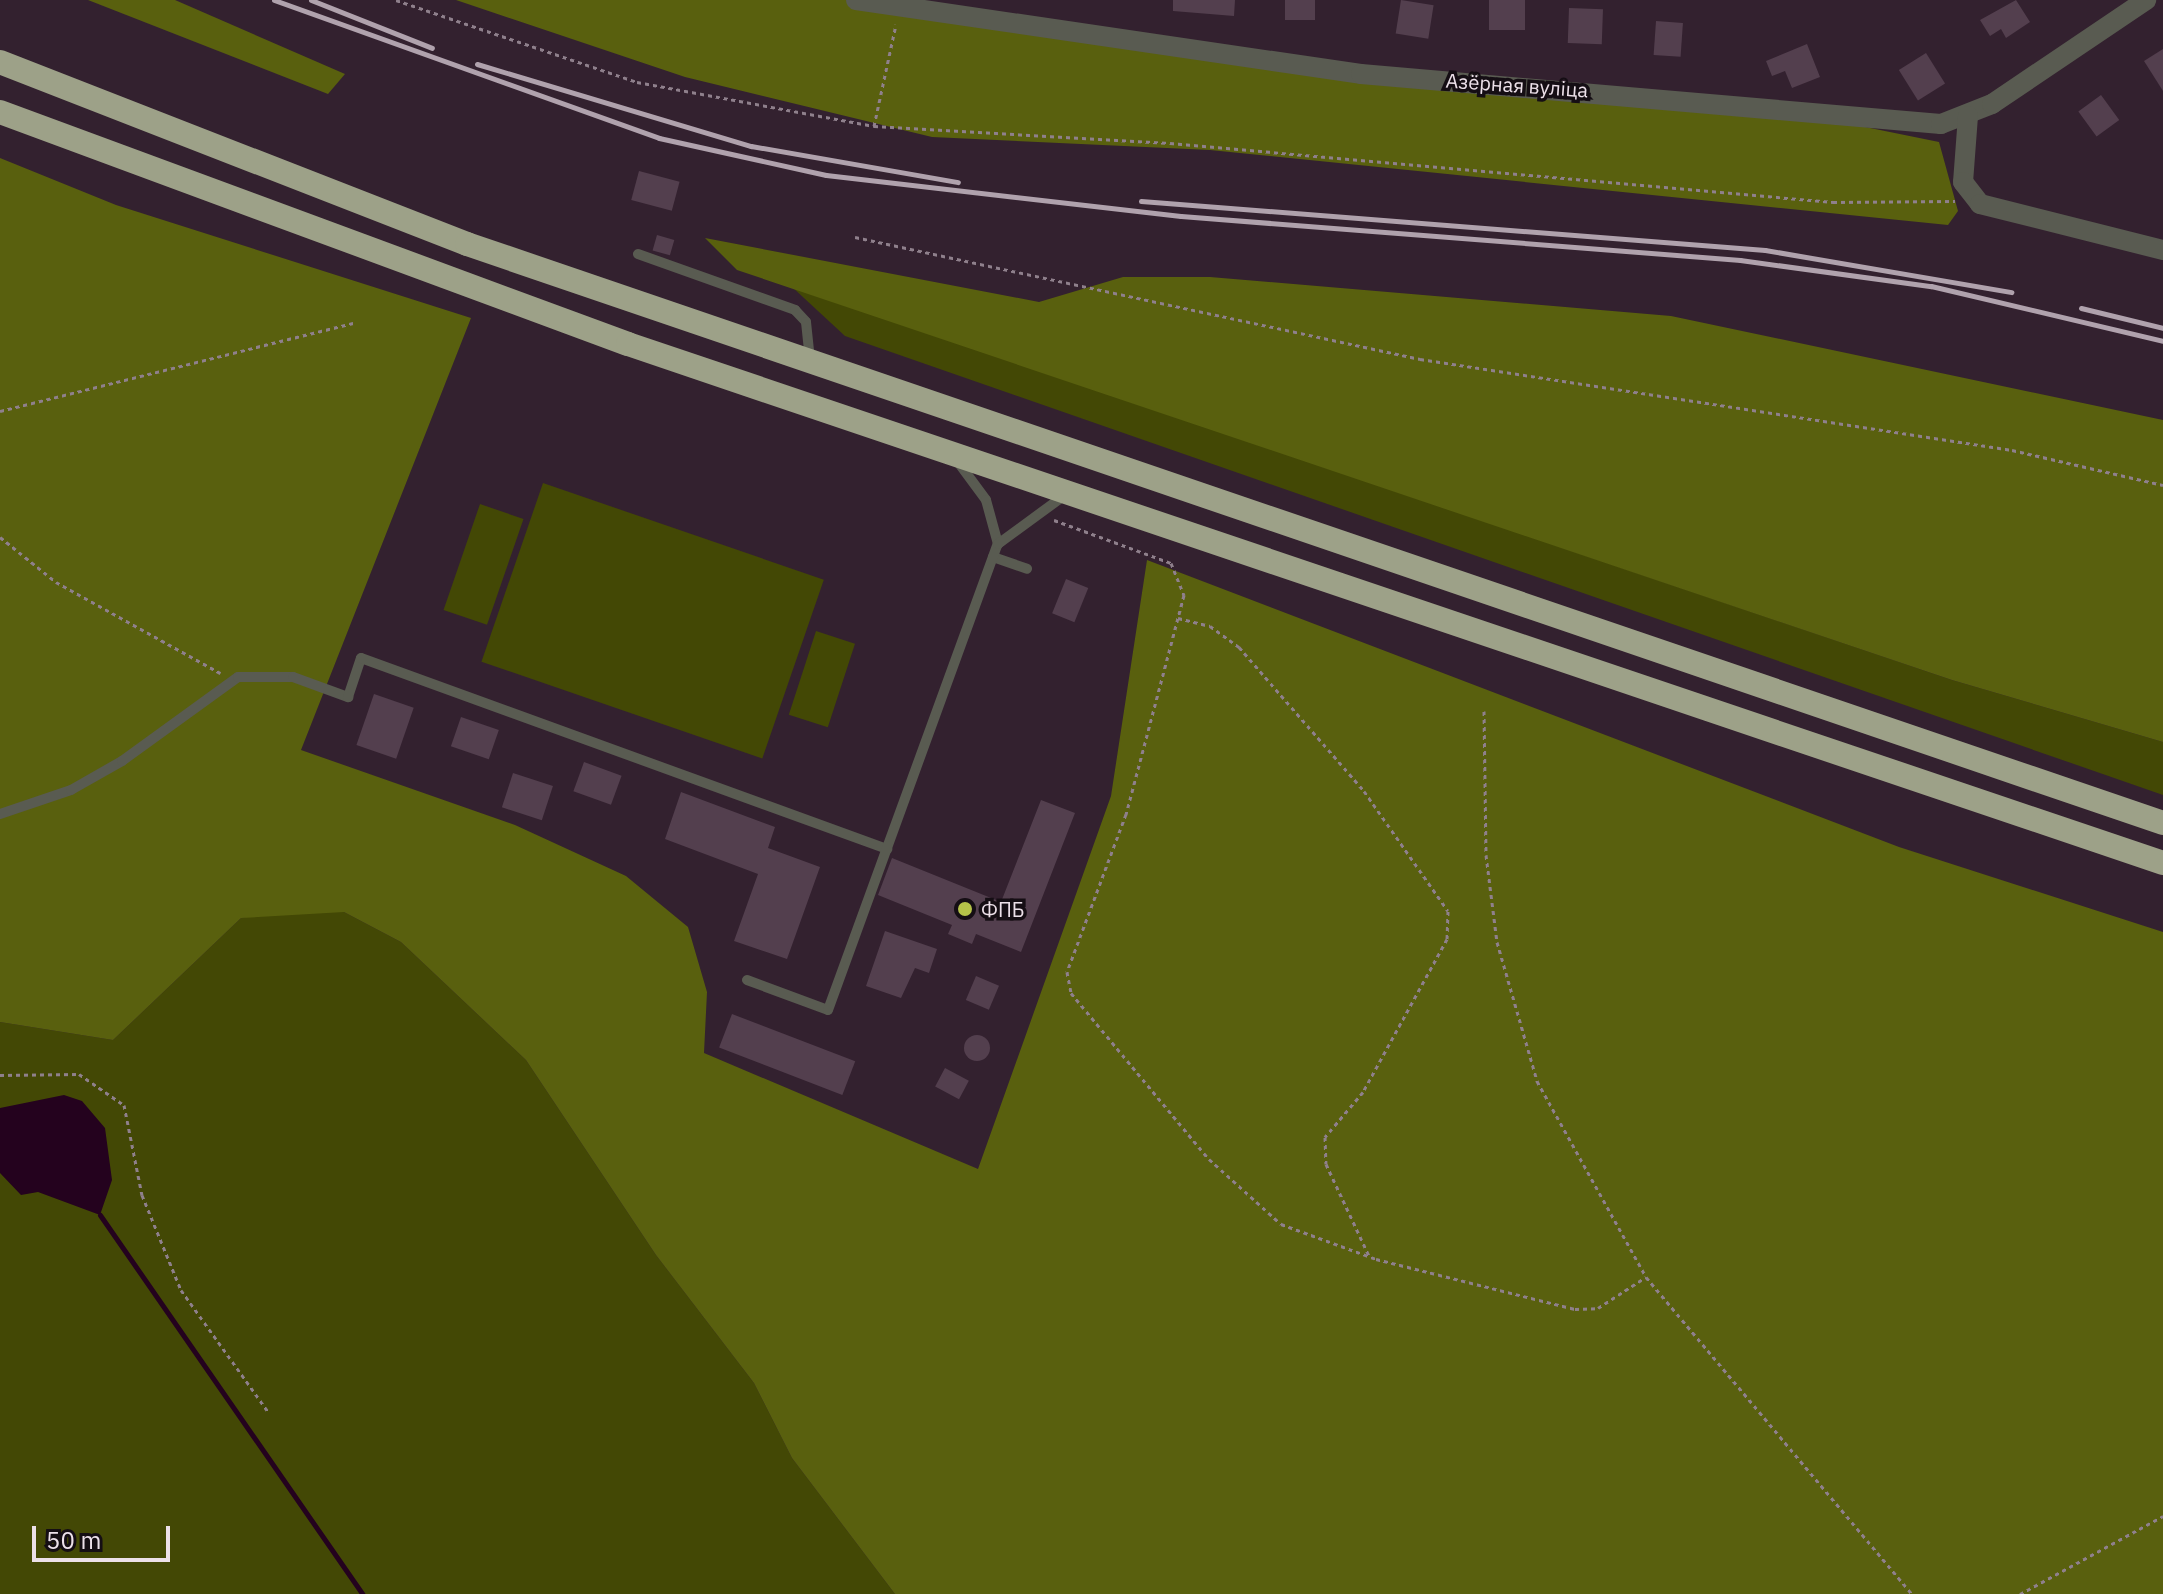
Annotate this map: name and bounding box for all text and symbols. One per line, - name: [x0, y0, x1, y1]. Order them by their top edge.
- street label: Азёрная вуліца: [1445, 68, 1589, 102]
- place label: ФПБ: [981, 897, 1024, 921]
- marker: ФПБ: [956, 900, 974, 918]
- scale bar: [36, 1510, 174, 1560]
- text: 50 m: [46, 1524, 101, 1556]

